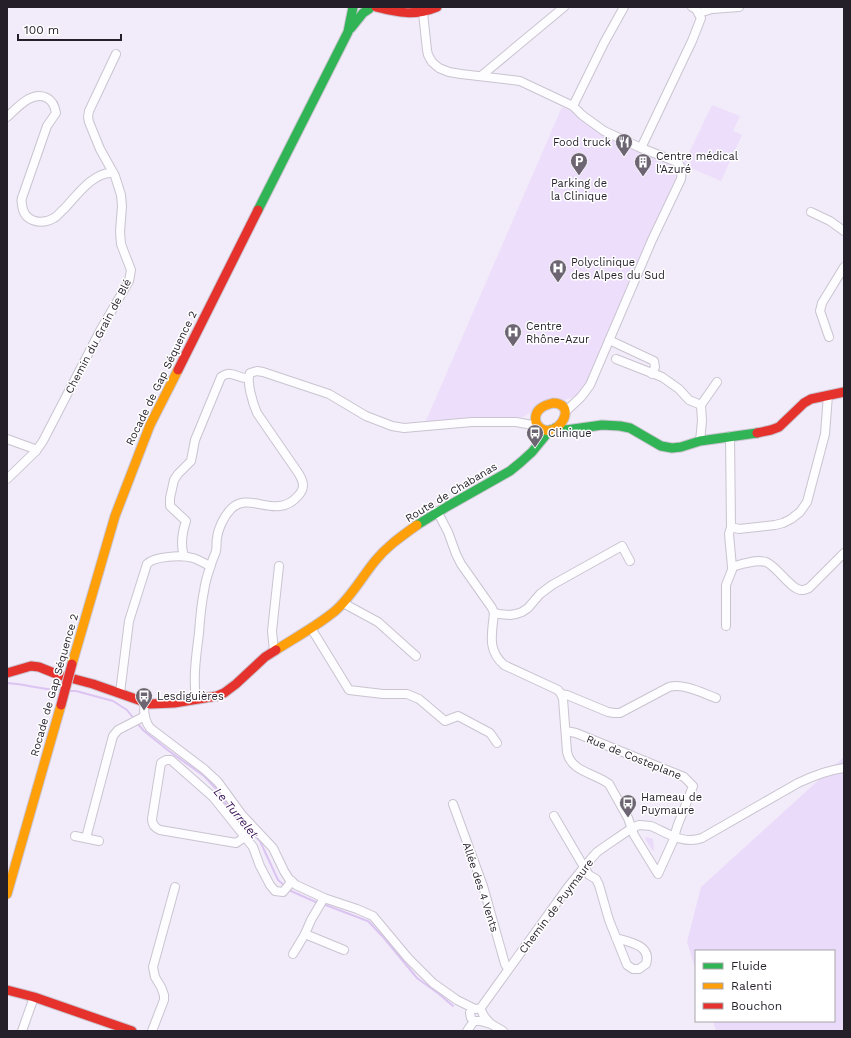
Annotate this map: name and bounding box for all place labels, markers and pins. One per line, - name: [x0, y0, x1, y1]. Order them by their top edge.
- restaurant icon: Food truck: [614, 132, 634, 157]
- place label: Food truck: [553, 136, 611, 149]
- place label: Centre médical l'Azuré: [656, 150, 739, 176]
- parking icon: Parking de la Clinique: [569, 151, 589, 176]
- building icon: Centre médical l'Azuré: [633, 152, 653, 177]
- place label: Parking de la Clinique: [551, 177, 607, 203]
- place label: Polyclinique des Alpes du Sud: [571, 256, 665, 282]
- hospital icon: Polyclinique des Alpes du Sud: [548, 258, 568, 283]
- place label: Centre Rhône-Azur: [526, 320, 590, 346]
- hospital icon: Centre Rhône-Azur: [503, 322, 523, 347]
- bus stop icon: Clinique: [525, 423, 545, 448]
- place label: Clinique: [548, 427, 592, 440]
- bus stop icon: Lesdiguières: [134, 686, 154, 711]
- place label: Lesdiguières: [157, 690, 224, 703]
- place label: Hameau de Puymaure: [641, 791, 702, 817]
- bus stop icon: Hameau de Puymaure: [618, 793, 638, 818]

